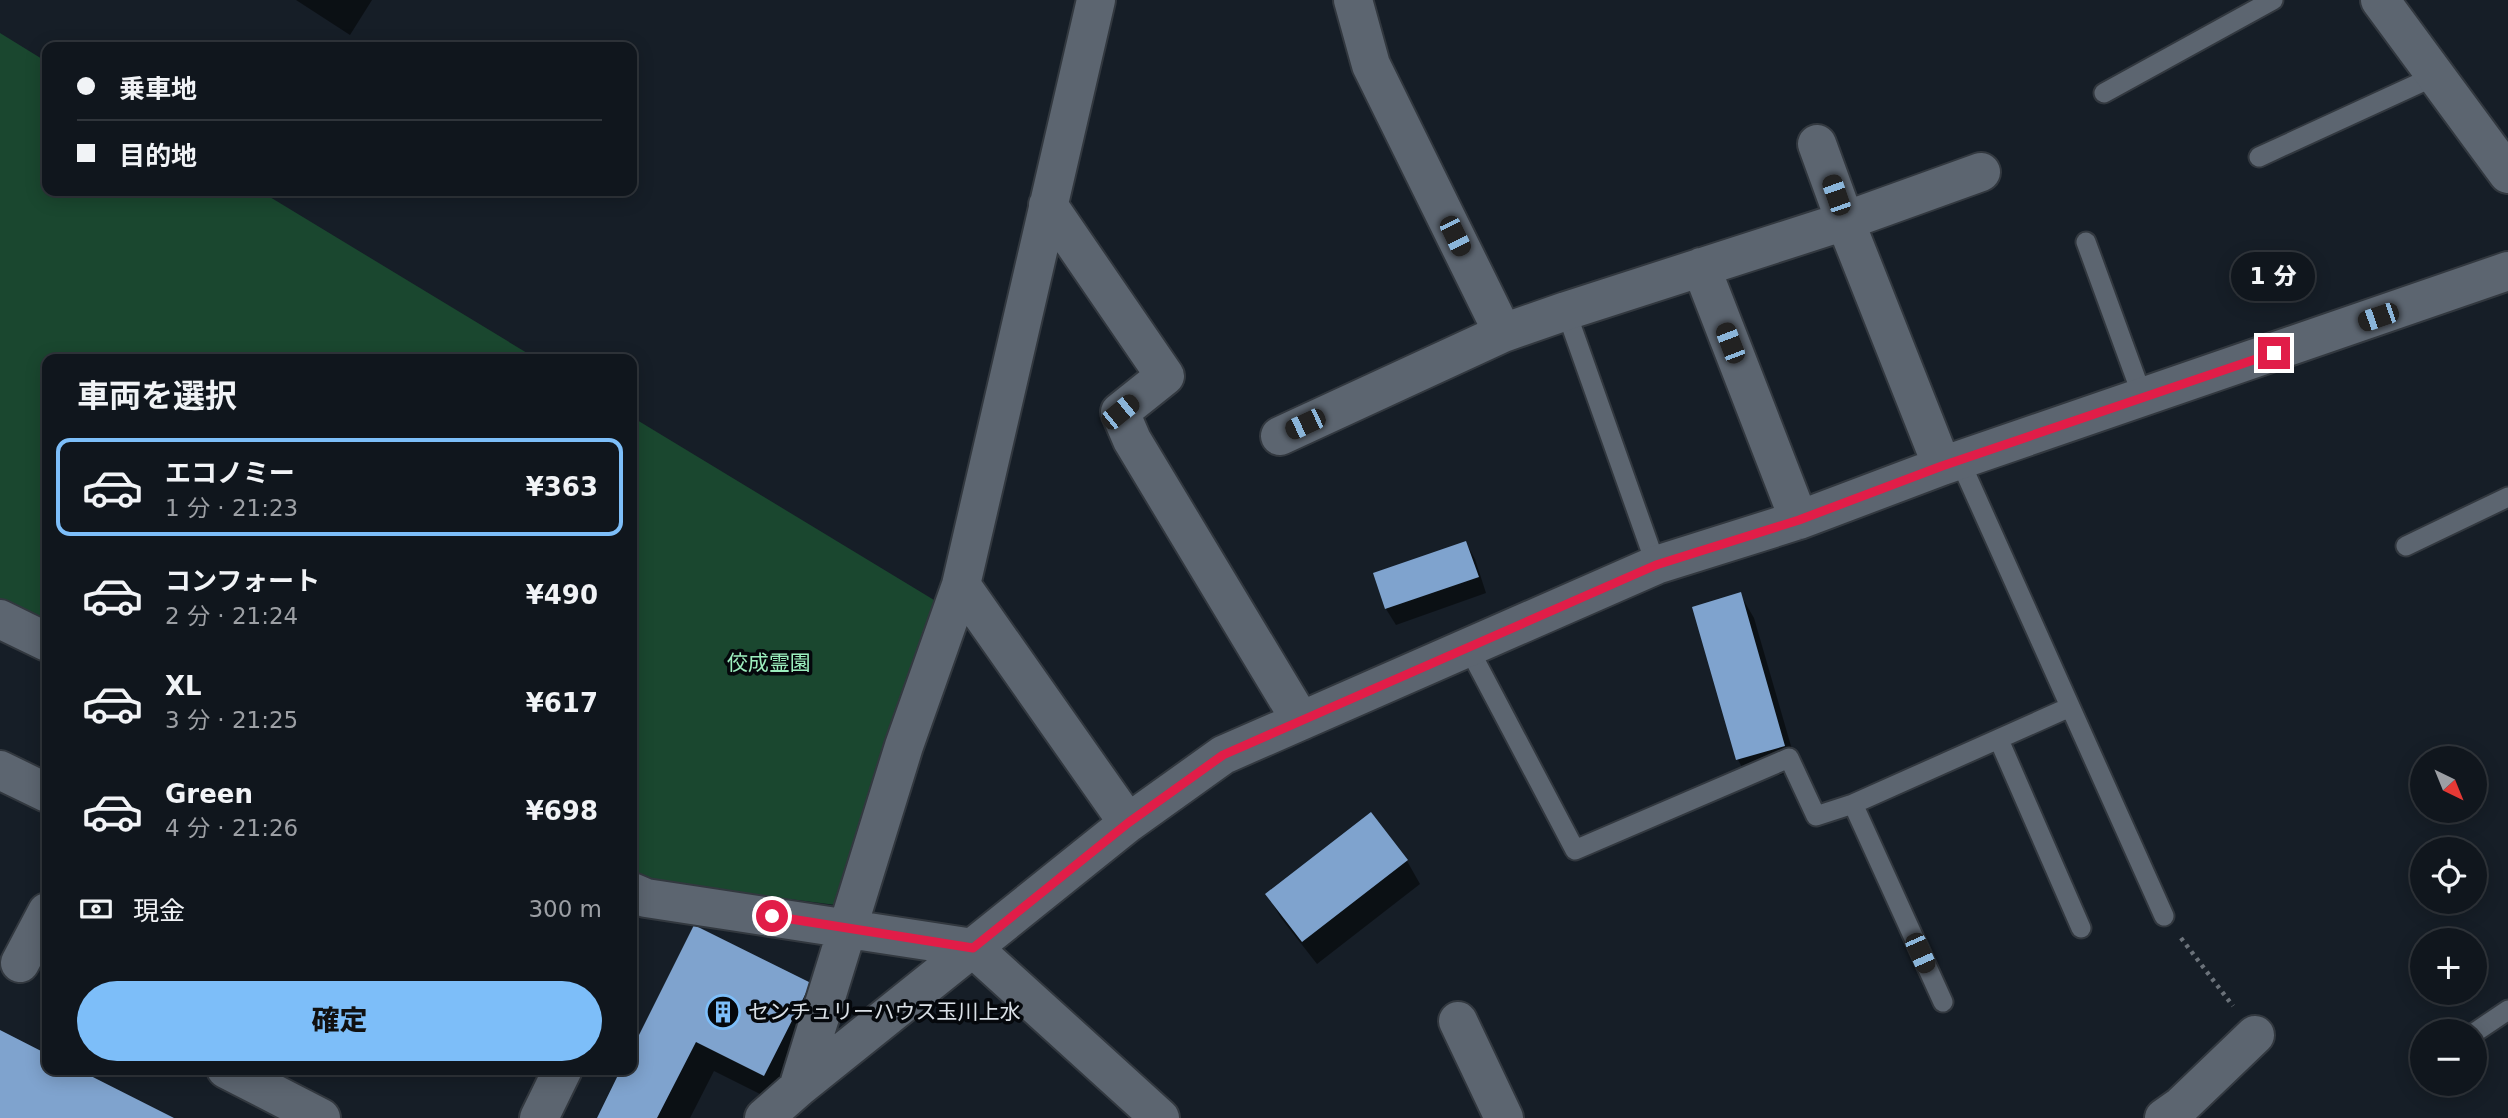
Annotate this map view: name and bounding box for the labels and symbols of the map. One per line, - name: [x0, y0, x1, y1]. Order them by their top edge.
- car: [1820, 172, 1853, 218]
- car: [1437, 213, 1474, 259]
- callout: 1 分: [2232, 252, 2316, 300]
- car: [2355, 300, 2402, 334]
- car: [1713, 320, 1748, 366]
- route end: [2258, 337, 2290, 369]
- car: [1098, 391, 1143, 433]
- car: [1282, 406, 1329, 442]
- park label: 佼成霊園: [727, 651, 811, 675]
- north arrow: [2410, 746, 2487, 822]
- route start: [756, 900, 788, 932]
- car: [1902, 930, 1939, 976]
- building icon: センチュリーハウス玉川上水: [704, 993, 742, 1031]
- place label: センチュリーハウス玉川上水: [748, 1000, 1021, 1024]

